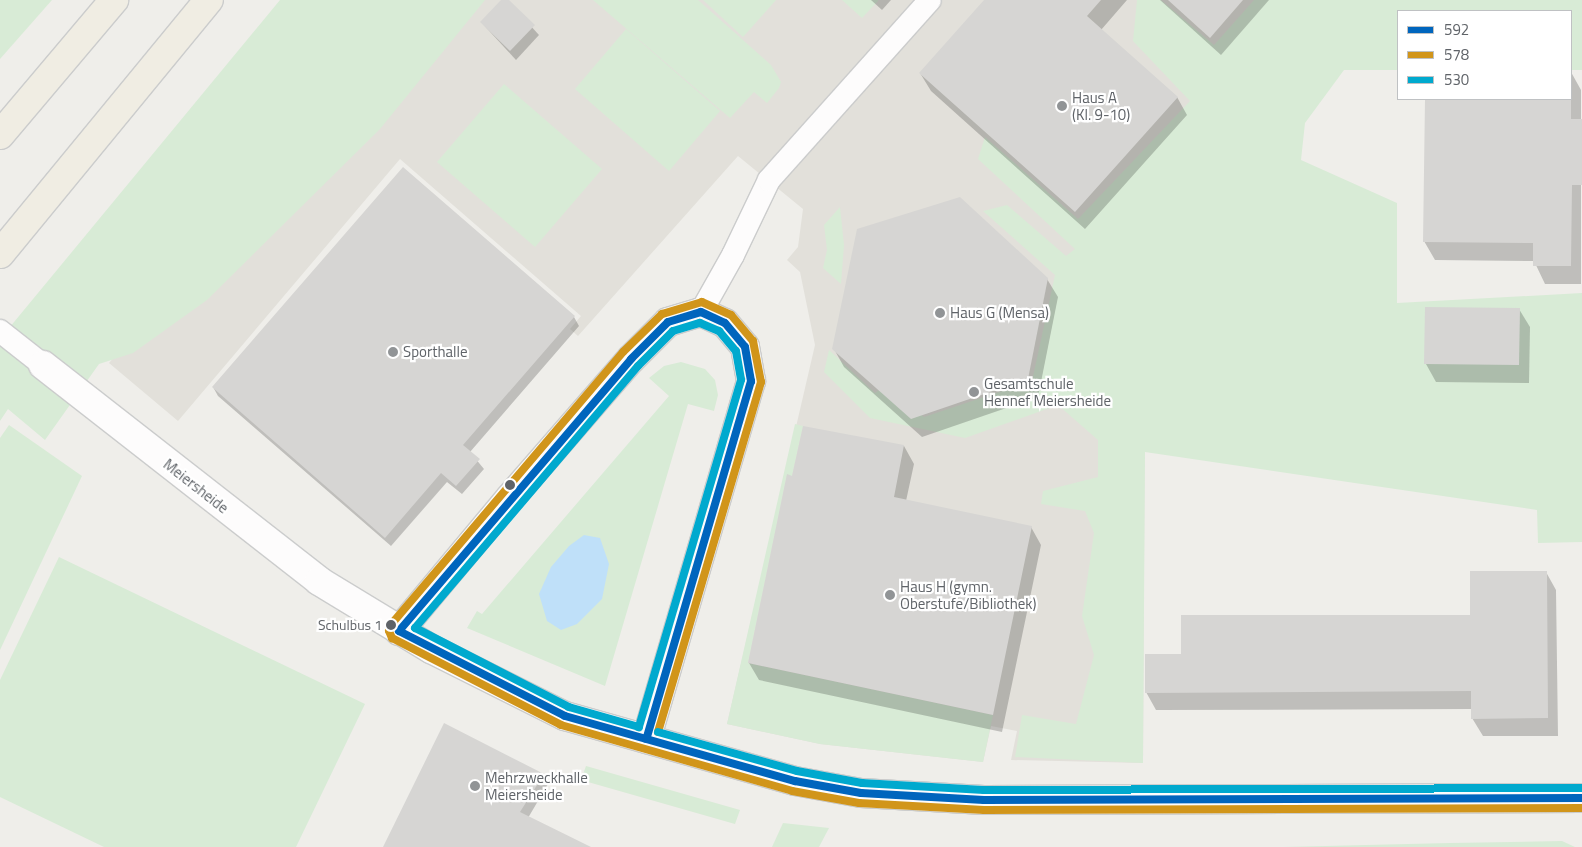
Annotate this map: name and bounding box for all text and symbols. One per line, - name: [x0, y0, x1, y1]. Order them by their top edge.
- legend: [1397, 10, 1572, 100]
- text: 592: [1444, 18, 1469, 41]
- text: 578: [1444, 43, 1469, 66]
- text: 530: [1444, 68, 1469, 91]
- place label: Haus A (Kl. 9-10): [1072, 88, 1130, 123]
- marker: Haus A (Kl. 9-10): [1056, 100, 1068, 112]
- place label: Haus G (Mensa): [950, 304, 1049, 322]
- marker: Haus G (Mensa): [934, 307, 946, 319]
- place label: Sporthalle: [403, 343, 467, 361]
- marker: Sporthalle: [387, 346, 399, 358]
- place label: Gesamtschule Hennef Meiersheide: [984, 374, 1111, 409]
- marker: Gesamtschule Hennef Meiersheide: [968, 386, 980, 398]
- street label: Meiersheide: [160, 455, 232, 517]
- unlabelled marker: [505, 480, 515, 490]
- place label: Haus H (gymn. Oberstufe/Bibliothek): [900, 577, 1036, 612]
- marker: Haus H (gymn. Oberstufe/Bibliothek): [884, 589, 896, 601]
- place label: Schulbus 1: [318, 617, 382, 633]
- marker: Schulbus 1: [386, 620, 396, 630]
- place label: Mehrzweckhalle Meiersheide: [485, 768, 588, 803]
- marker: Mehrzweckhalle Meiersheide: [469, 780, 481, 792]

